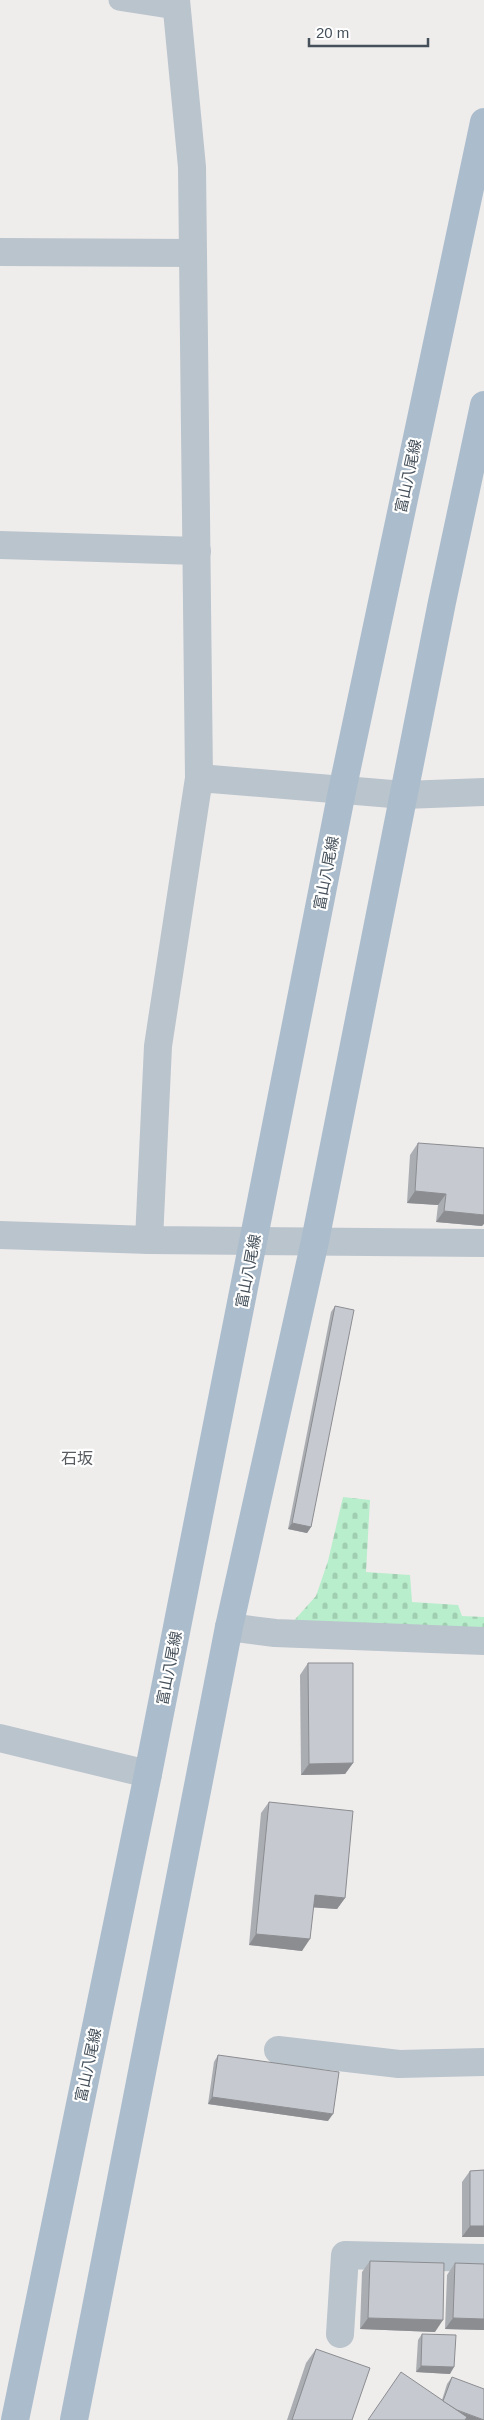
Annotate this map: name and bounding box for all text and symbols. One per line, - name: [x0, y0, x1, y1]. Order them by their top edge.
- scale bar: [309, 15, 428, 47]
- text: 20 m: [316, 24, 349, 41]
- street label: 富山八尾線: [392, 438, 424, 514]
- street label: 富山八尾線: [310, 835, 342, 911]
- street label: 富山八尾線: [232, 1233, 264, 1309]
- district label: 石坂: [61, 1450, 93, 1467]
- street label: 富山八尾線: [153, 1630, 185, 1706]
- street label: 富山八尾線: [72, 2027, 104, 2103]

